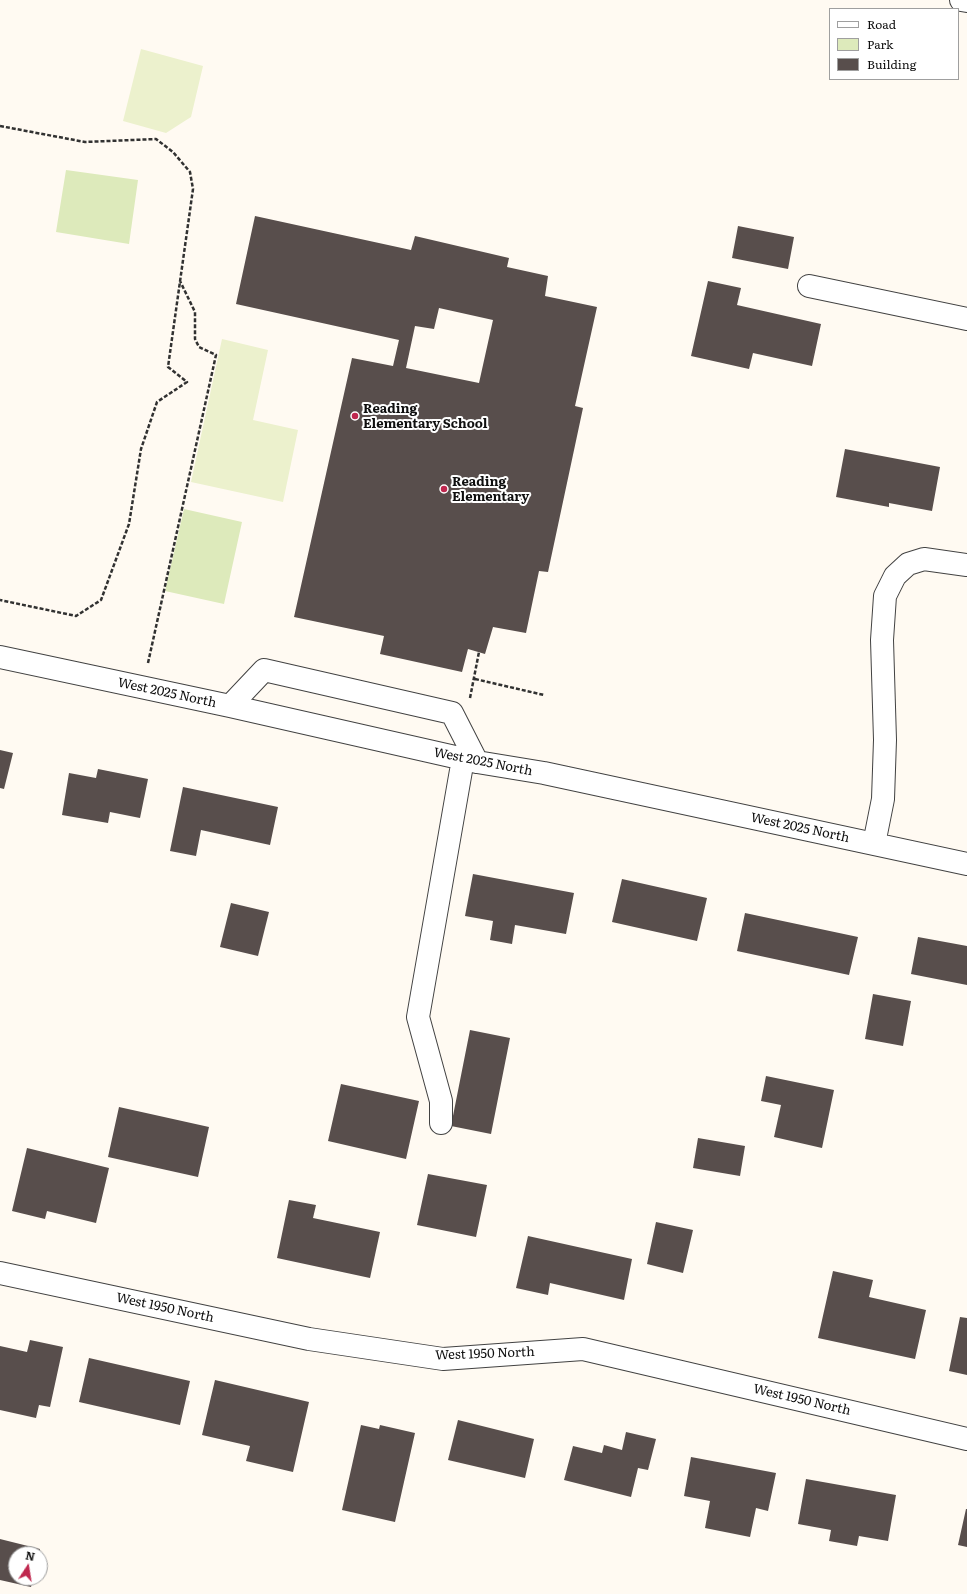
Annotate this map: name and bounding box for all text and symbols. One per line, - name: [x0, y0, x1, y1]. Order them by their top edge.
- legend: [829, 8, 959, 80]
- text: Road: [867, 15, 896, 33]
- text: Park: [867, 35, 893, 53]
- text: Building: [867, 55, 916, 73]
- place label: Reading Elementary School: [363, 401, 488, 432]
- marker: Reading Elementary School: [350, 411, 360, 421]
- place label: Reading Elementary: [452, 474, 529, 505]
- marker: Reading Elementary: [439, 484, 449, 494]
- street label: West 2025 North: [116, 675, 218, 711]
- street label: West 2025 North: [432, 745, 534, 779]
- street label: West 2025 North: [749, 810, 851, 846]
- street label: West 1950 North: [115, 1290, 215, 1326]
- street label: West 1950 North: [435, 1344, 535, 1364]
- street label: West 1950 North: [752, 1381, 852, 1419]
- north arrow: [8, 1546, 48, 1586]
- text: N: [24, 1546, 36, 1564]

